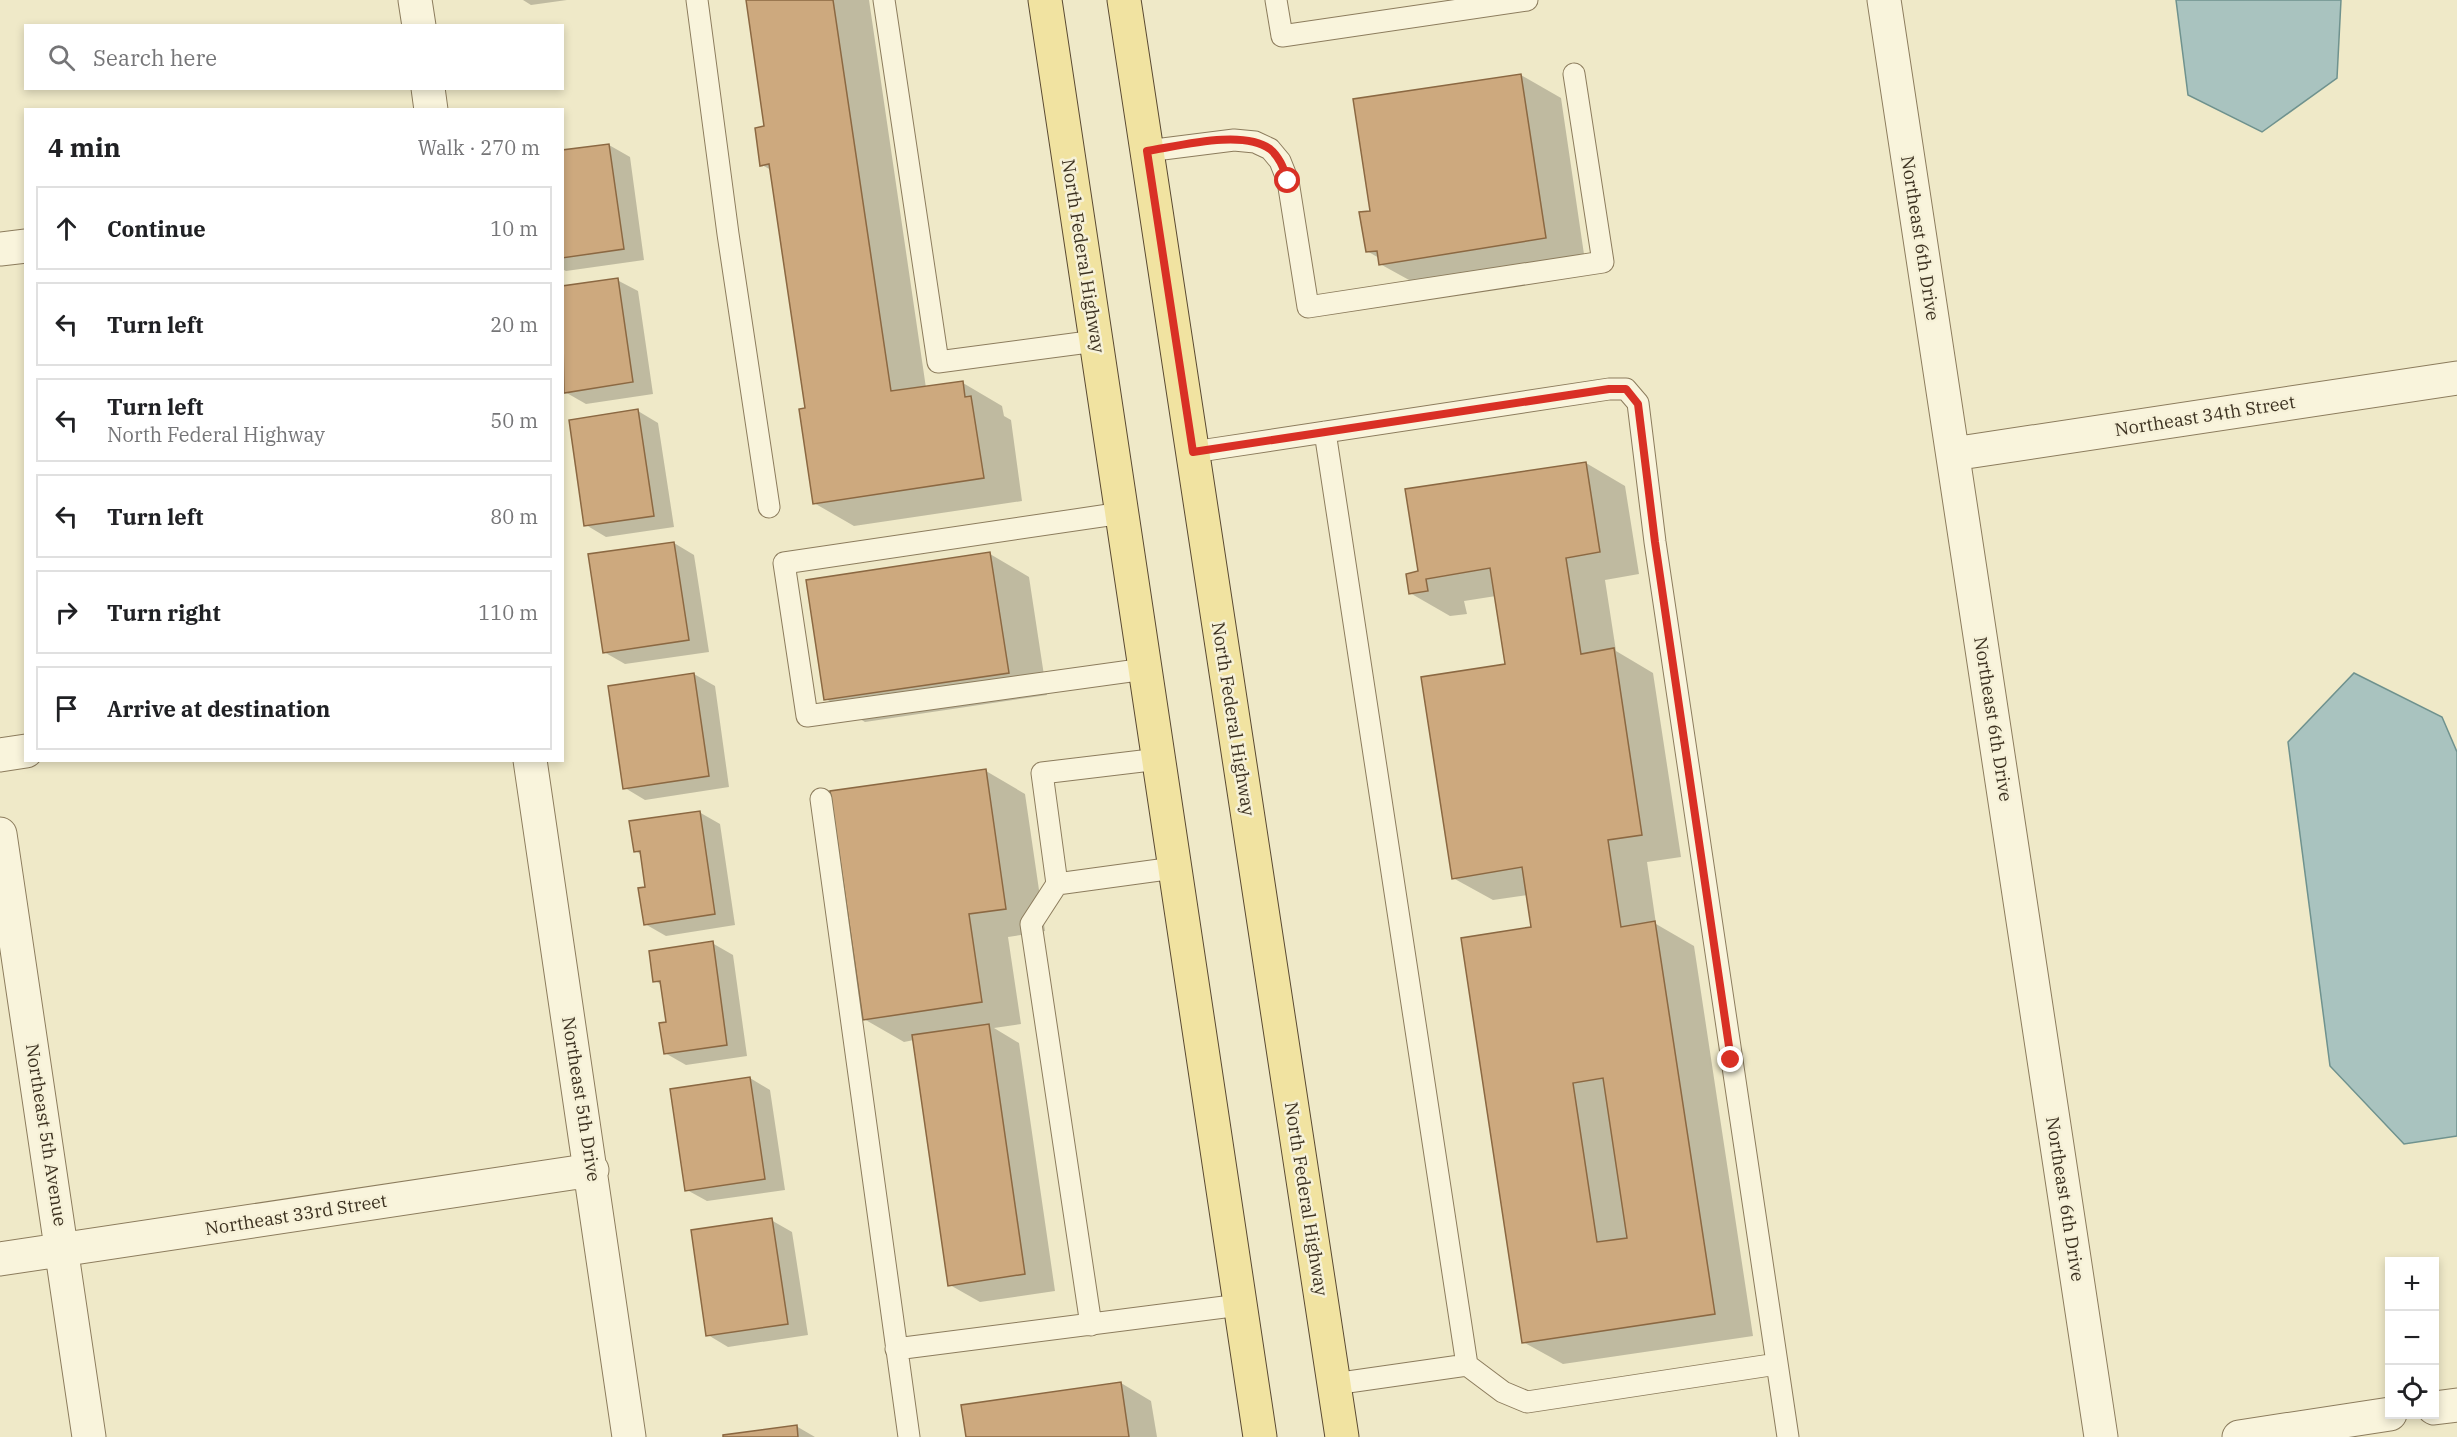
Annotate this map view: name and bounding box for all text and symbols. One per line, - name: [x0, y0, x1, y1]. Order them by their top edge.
- search box: [24, 24, 564, 90]
- icon: search: [45, 41, 78, 74]
- text: Search here: [93, 43, 217, 72]
- text: 4 min: [48, 130, 121, 164]
- text: Walk · 270 m: [418, 134, 540, 161]
- street label: Northeast 6th Drive: [1896, 154, 1945, 322]
- street label: North Federal Highway: [1057, 157, 1110, 355]
- route start: [1274, 167, 1300, 193]
- icon: ahead: [50, 212, 83, 245]
- text: Continue: [107, 214, 206, 243]
- text: 10 m: [490, 215, 538, 242]
- icon: left: [50, 308, 83, 341]
- text: Turn left: [107, 310, 203, 339]
- text: 20 m: [490, 311, 538, 338]
- street label: Northeast 34th Street: [2113, 390, 2297, 441]
- text: Turn left: [107, 392, 203, 421]
- icon: left: [50, 404, 83, 437]
- text: 50 m: [490, 407, 538, 434]
- text: North Federal Highway: [107, 421, 325, 448]
- icon: left: [50, 500, 83, 533]
- text: Turn left: [107, 502, 203, 531]
- text: 80 m: [490, 503, 538, 530]
- icon: right: [50, 596, 83, 629]
- text: Turn right: [107, 598, 221, 627]
- text: 110 m: [478, 599, 538, 626]
- street label: North Federal Highway: [1207, 620, 1260, 818]
- street label: Northeast 6th Drive: [1969, 635, 2018, 803]
- icon: arrive: [50, 692, 83, 725]
- text: Arrive at destination: [107, 694, 330, 723]
- street label: Northeast 5th Drive: [557, 1015, 606, 1183]
- street label: Northeast 5th Avenue: [21, 1042, 72, 1228]
- route end: [1717, 1046, 1743, 1072]
- street label: North Federal Highway: [1280, 1100, 1333, 1298]
- street label: Northeast 6th Drive: [2041, 1115, 2090, 1283]
- street label: Northeast 33rd Street: [203, 1189, 389, 1240]
- map controls: [2385, 1257, 2439, 1419]
- button: +: [2385, 1257, 2439, 1311]
- button: −: [2385, 1311, 2439, 1365]
- button: locate: [2385, 1365, 2439, 1419]

